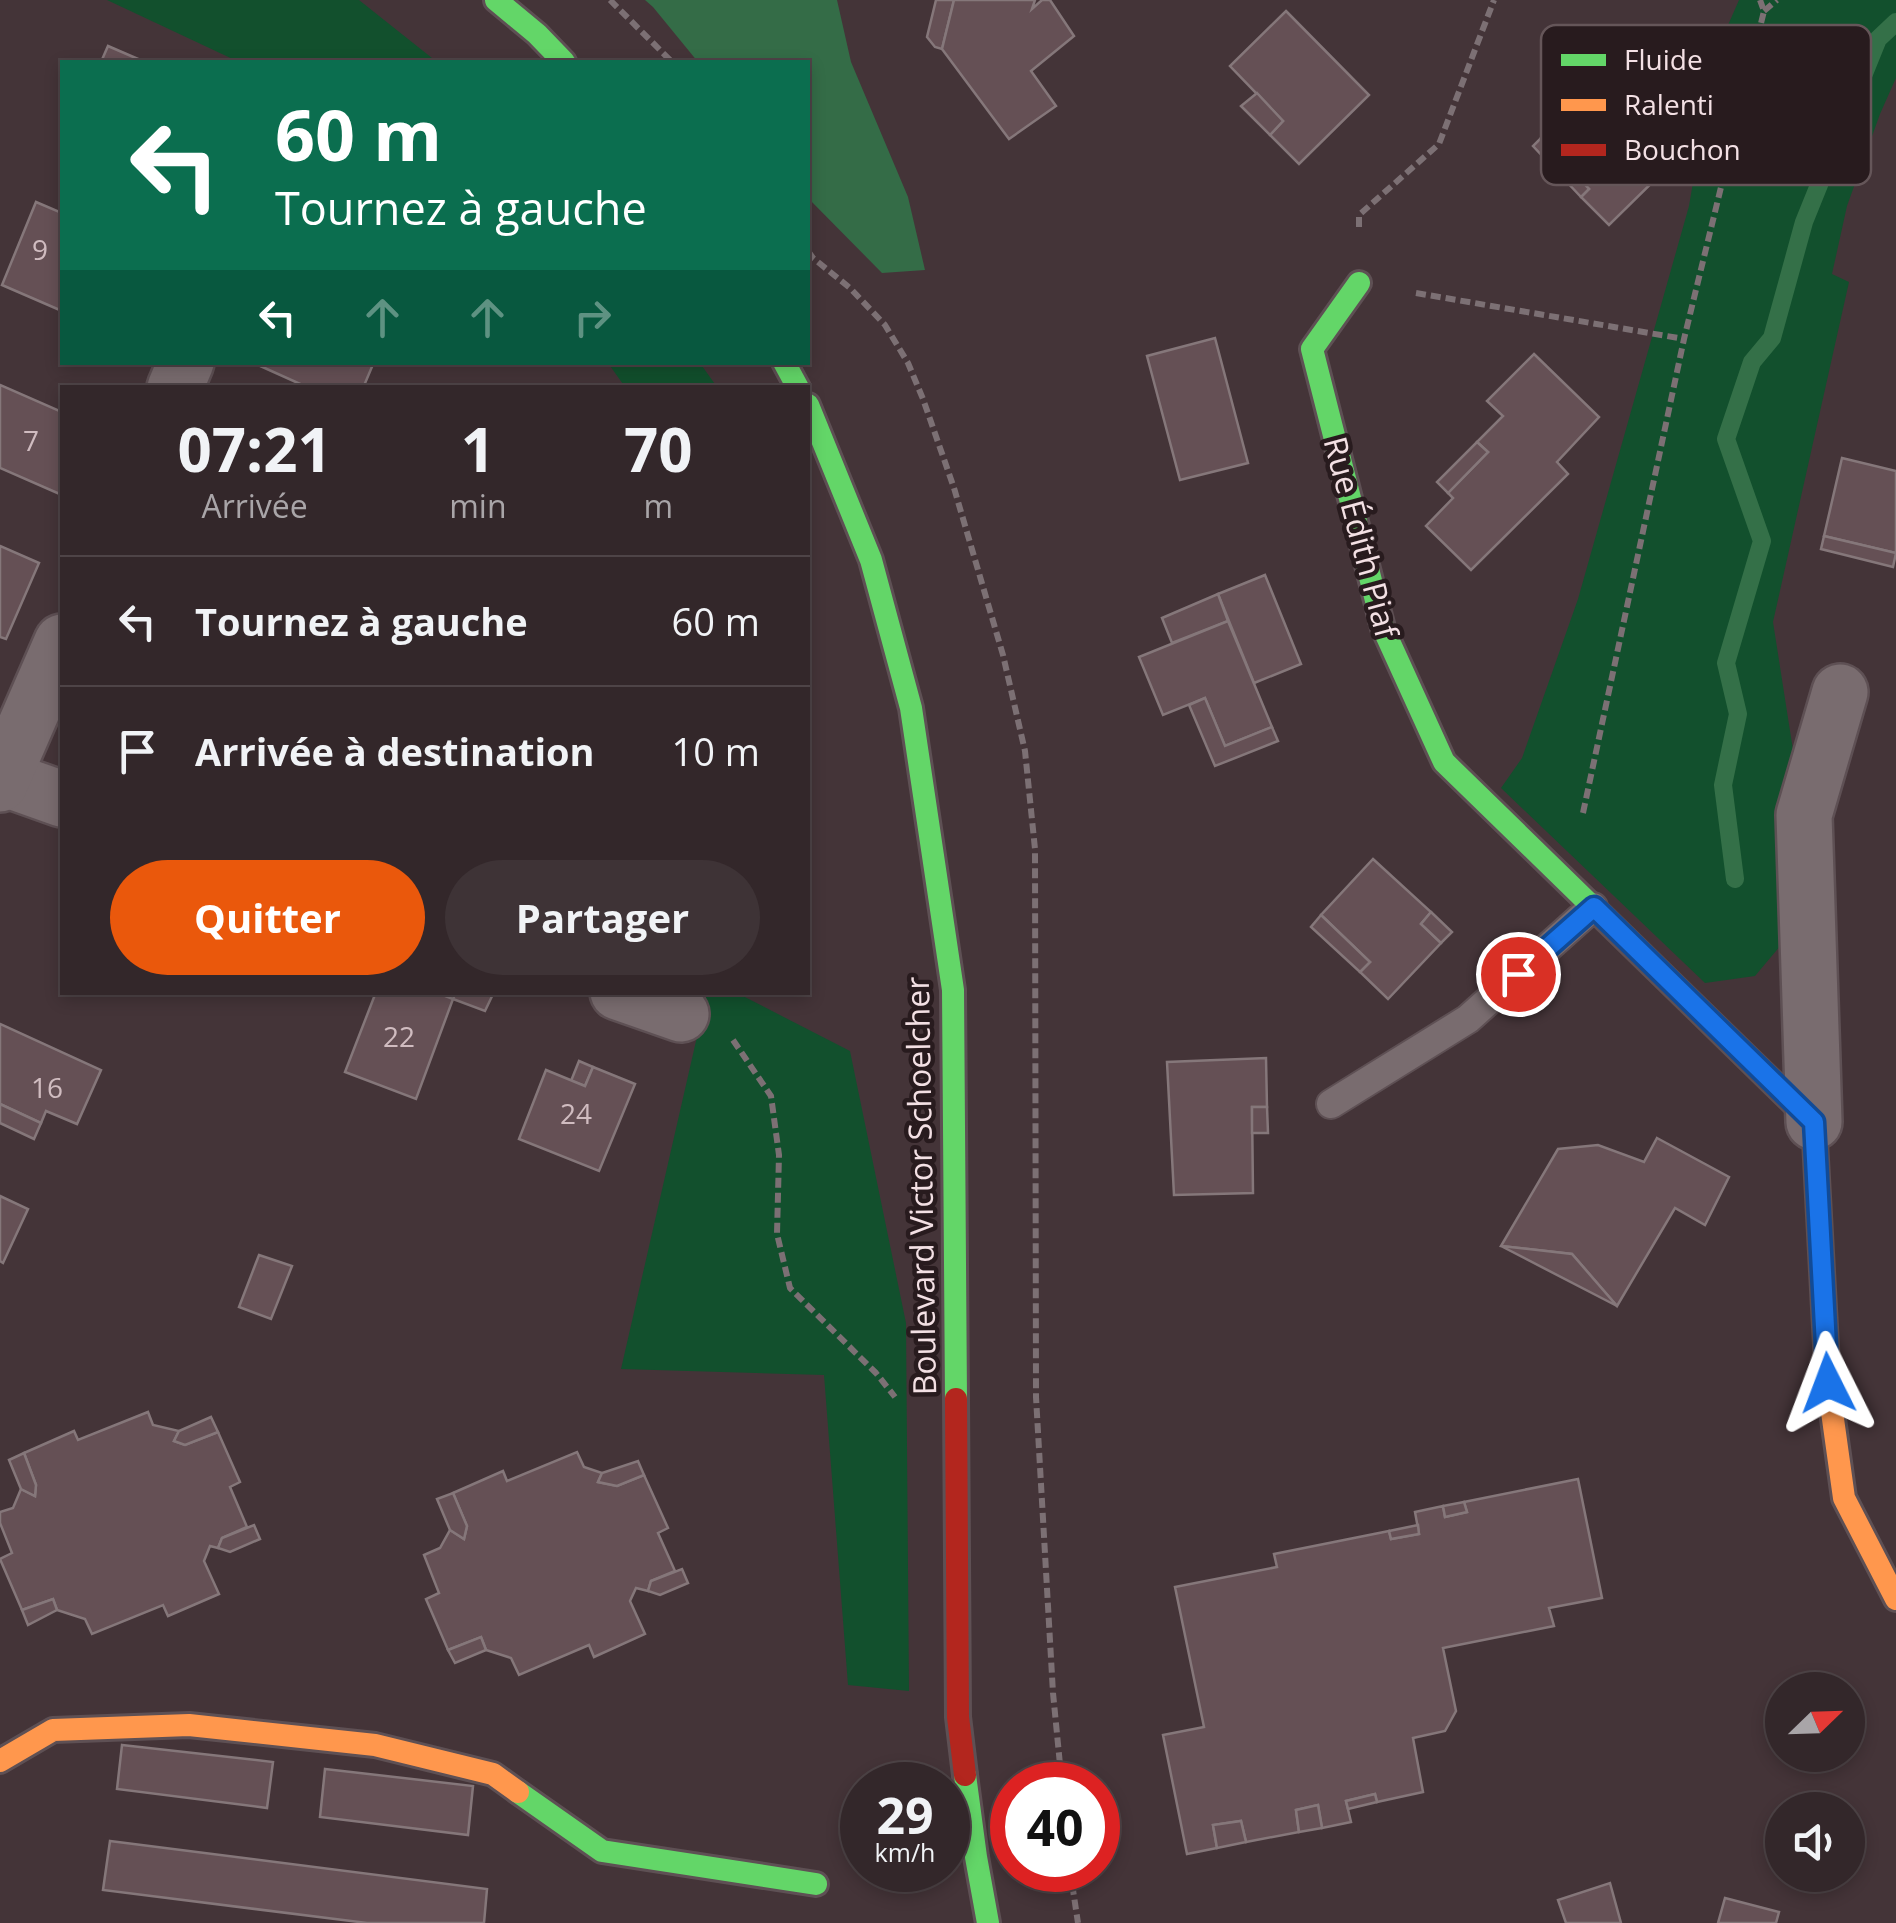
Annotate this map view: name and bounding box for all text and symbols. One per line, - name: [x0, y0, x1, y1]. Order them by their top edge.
- legend: [1541, 25, 1871, 185]
- text: Fluide: [1624, 40, 1703, 78]
- text: Ralenti: [1624, 85, 1714, 123]
- text: 60 m: [275, 86, 442, 182]
- icon: left: [110, 100, 240, 230]
- text: Bouchon: [1624, 130, 1741, 168]
- text: Tournez à gauche: [275, 177, 647, 238]
- house number: 9: [32, 230, 48, 268]
- icon: left: [250, 290, 305, 345]
- icon: ahead: [355, 290, 410, 345]
- icon: ahead: [460, 290, 515, 345]
- icon: right: [565, 290, 620, 345]
- text: 07:21: [177, 408, 332, 490]
- text: 1: [461, 408, 495, 490]
- text: 70: [624, 408, 693, 490]
- house number: 7: [23, 421, 39, 459]
- street label: Rue Édith Piaf: [1315, 432, 1410, 644]
- text: Arrivée: [201, 484, 308, 527]
- text: min: [449, 484, 507, 527]
- text: m: [643, 484, 673, 527]
- icon: left: [110, 594, 165, 649]
- text: Tournez à gauche: [195, 595, 528, 647]
- text: 60 m: [671, 595, 760, 647]
- icon: arrive: [110, 724, 165, 779]
- text: Arrivée à destination: [195, 725, 595, 777]
- text: 10 m: [671, 725, 760, 777]
- button: Quitter: [110, 860, 425, 975]
- button: Partager: [445, 860, 760, 975]
- pin: [1476, 932, 1561, 1017]
- icon: arrive: [1491, 947, 1546, 1002]
- street label: Boulevard Victor Schoelcher: [895, 976, 945, 1396]
- house number: 22: [383, 1017, 415, 1055]
- house number: 16: [31, 1068, 63, 1106]
- house number: 24: [560, 1094, 592, 1132]
- position arrow: [1776, 1331, 1880, 1435]
- north arrow: [1765, 1672, 1865, 1772]
- map controls: [1765, 1672, 1865, 1892]
- speed limit sign: 40: [990, 1762, 1120, 1892]
- text: 29: [876, 1781, 934, 1849]
- button: sound: [1765, 1792, 1865, 1892]
- text: km/h: [875, 1835, 935, 1869]

